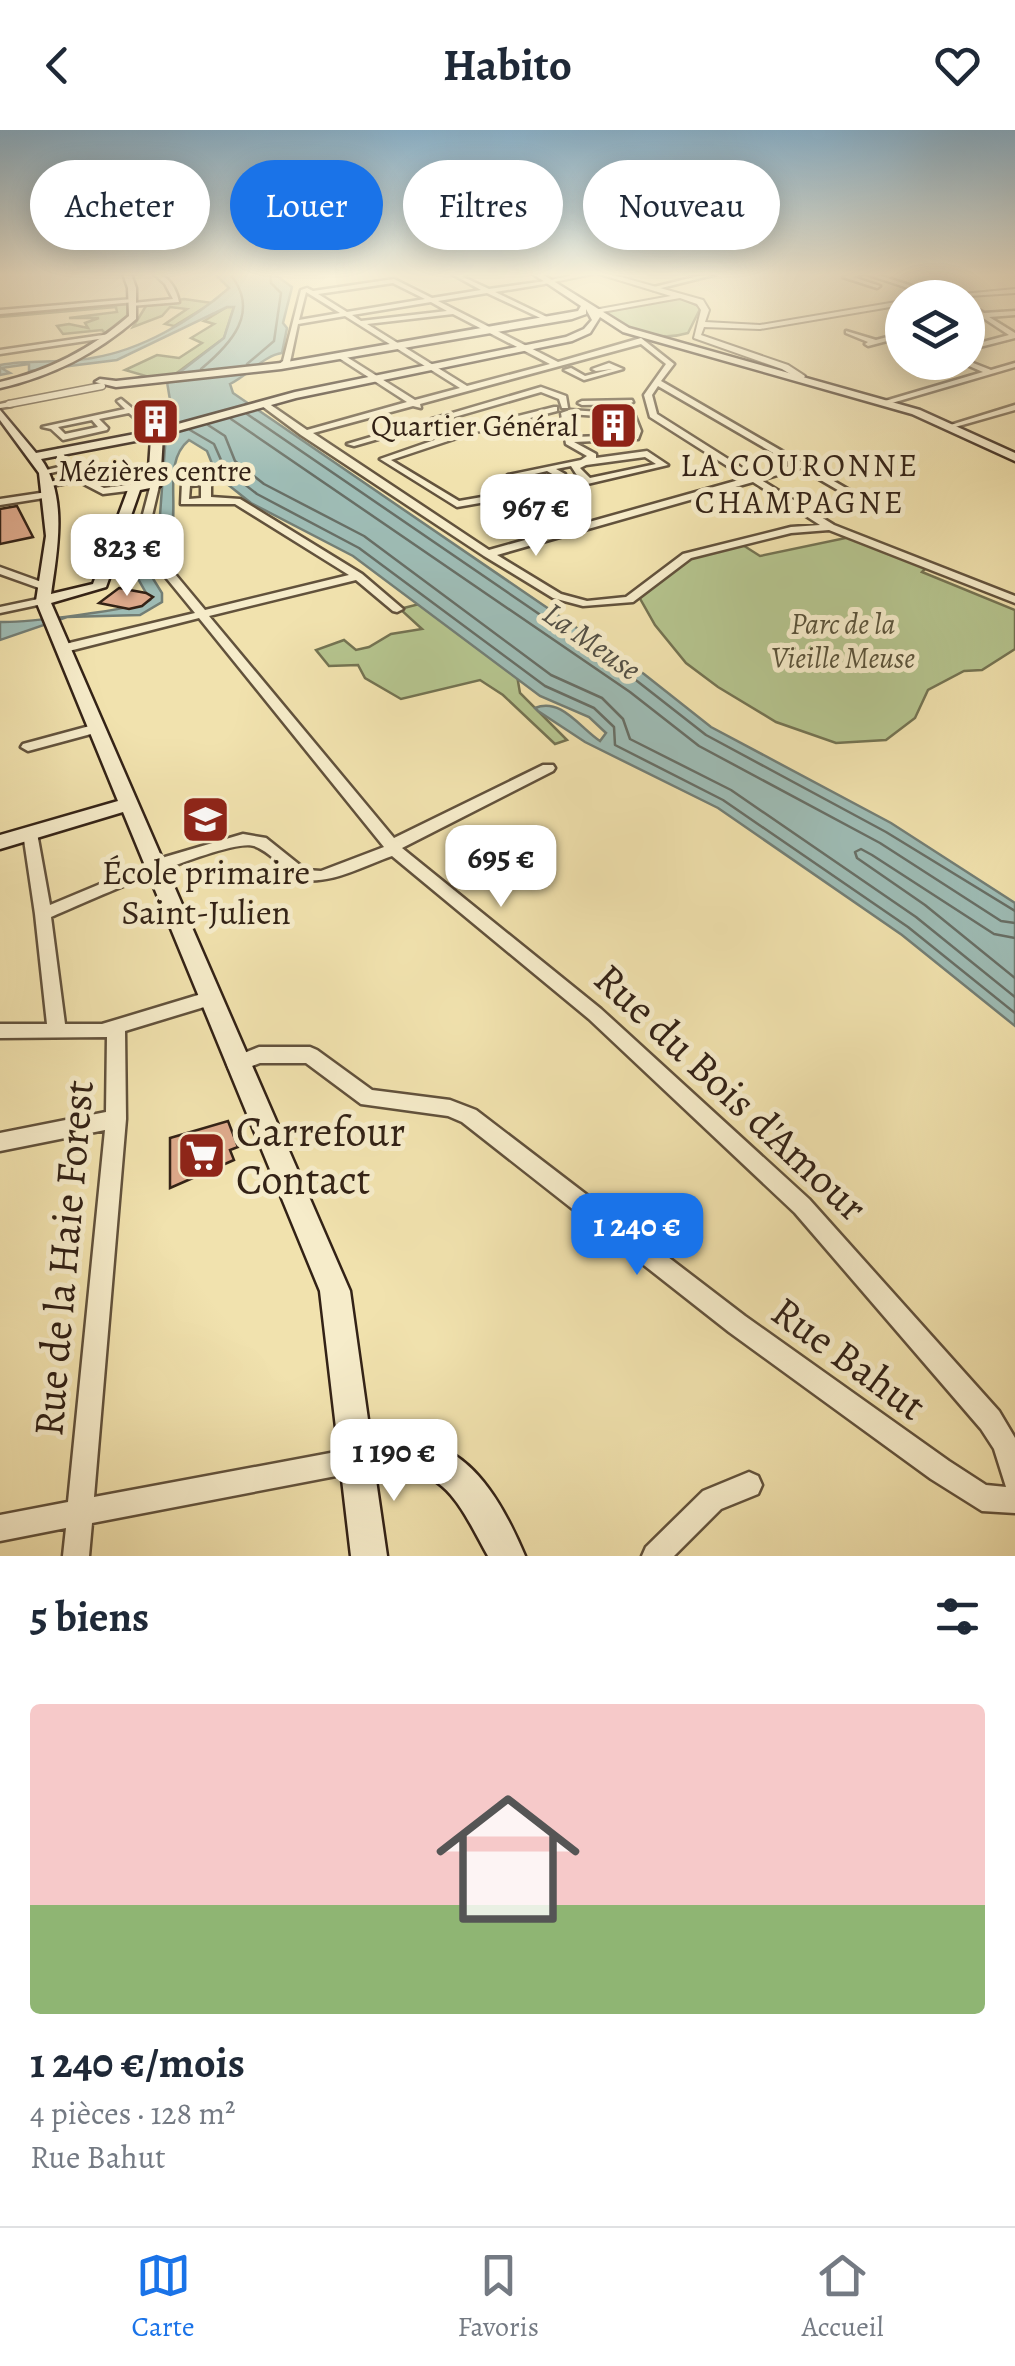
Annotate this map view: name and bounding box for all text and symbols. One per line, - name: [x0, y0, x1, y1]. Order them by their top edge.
- text: Habito: [443, 34, 572, 96]
- icon: back: [30, 38, 85, 93]
- icon: heart: [930, 38, 985, 93]
- chip: Acheter: [30, 160, 210, 250]
- chip: Louer: [230, 160, 383, 250]
- chip: Filtres: [403, 160, 563, 250]
- chip: Nouveau: [583, 160, 780, 250]
- map controls: [885, 280, 985, 380]
- button: layers: [885, 280, 985, 380]
- building icon: Mézières centre: [129, 396, 181, 448]
- building icon: Quartier Général: [587, 400, 639, 452]
- place label: Quartier Général: [371, 406, 578, 446]
- district label: LA COURONNE CHAMPAGNE: [680, 443, 920, 524]
- place label: Mézières centre: [58, 451, 252, 491]
- pin: 967 €: [466, 474, 606, 559]
- text: 967 €: [502, 484, 570, 528]
- pin: 823 €: [57, 514, 197, 599]
- text: 823 €: [93, 524, 161, 568]
- water label: La Meuse: [534, 591, 650, 691]
- park label: Parc de la Vieille Meuse: [771, 604, 915, 678]
- school or university icon: École primaire Saint-Julien: [180, 794, 232, 846]
- pin: 695 €: [431, 825, 571, 910]
- text: 695 €: [467, 835, 535, 879]
- place label: École primaire Saint-Julien: [102, 848, 310, 936]
- street label: Rue du Bois d'Amour: [582, 950, 880, 1234]
- street label: Rue de la Haie Forest: [19, 1077, 107, 1438]
- place label: Carrefour Contact: [236, 1103, 405, 1208]
- supermarket icon: Carrefour Contact: [175, 1129, 227, 1181]
- pin: 1 240 €: [545, 1193, 729, 1278]
- text: 1 240 €: [593, 1203, 681, 1247]
- street label: Rue Bahut: [760, 1283, 938, 1433]
- pin: 1 190 €: [302, 1419, 486, 1504]
- text: 1 190 €: [352, 1429, 436, 1473]
- text: 5 biens: [30, 1588, 149, 1645]
- icon: filters: [930, 1589, 985, 1644]
- icon: home: [418, 1769, 598, 1949]
- text: 1 240 €/mois: [30, 2034, 245, 2091]
- text: 4 pièces · 128 m²: [30, 2091, 236, 2135]
- text: Rue Bahut: [30, 2135, 166, 2179]
- tab: Carte: [131, 2248, 195, 2346]
- tab: Favoris: [457, 2248, 539, 2346]
- tab: Accueil: [802, 2248, 884, 2346]

